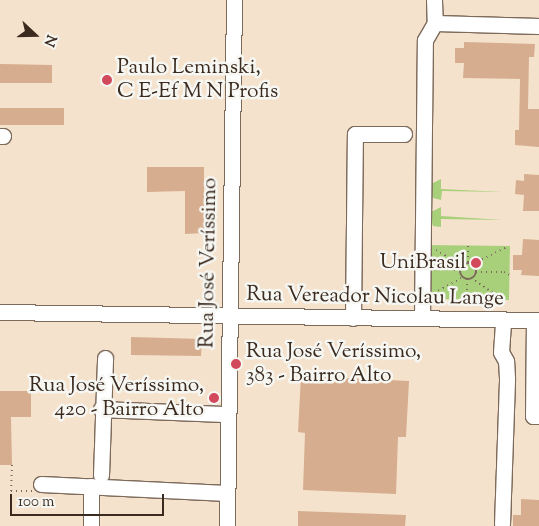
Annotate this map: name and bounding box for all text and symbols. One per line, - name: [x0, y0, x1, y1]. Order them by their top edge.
- north arrow: [10, 10, 60, 60]
- text: N: [38, 32, 60, 49]
- place label: Paulo Leminski, C E-Ef M N Profis: [117, 55, 278, 105]
- marker: Paulo Leminski, C E-Ef M N Profis: [101, 74, 113, 86]
- street label: Rua José Veríssimo: [195, 178, 223, 348]
- place label: UniBrasil: [380, 250, 466, 276]
- marker: UniBrasil: [470, 257, 482, 269]
- street label: Rua Vereador Nicolau Lange: [246, 282, 504, 312]
- place label: Rua José Veríssimo, 383 - Bairro Alto: [246, 339, 421, 389]
- marker: Rua José Veríssimo, 383 - Bairro Alto: [230, 358, 242, 370]
- place label: Rua José Veríssimo, 420 - Bairro Alto: [29, 373, 204, 423]
- marker: Rua José Veríssimo, 420 - Bairro Alto: [208, 392, 220, 404]
- scale bar: [12, 484, 166, 516]
- text: 100 m: [18, 492, 54, 513]

